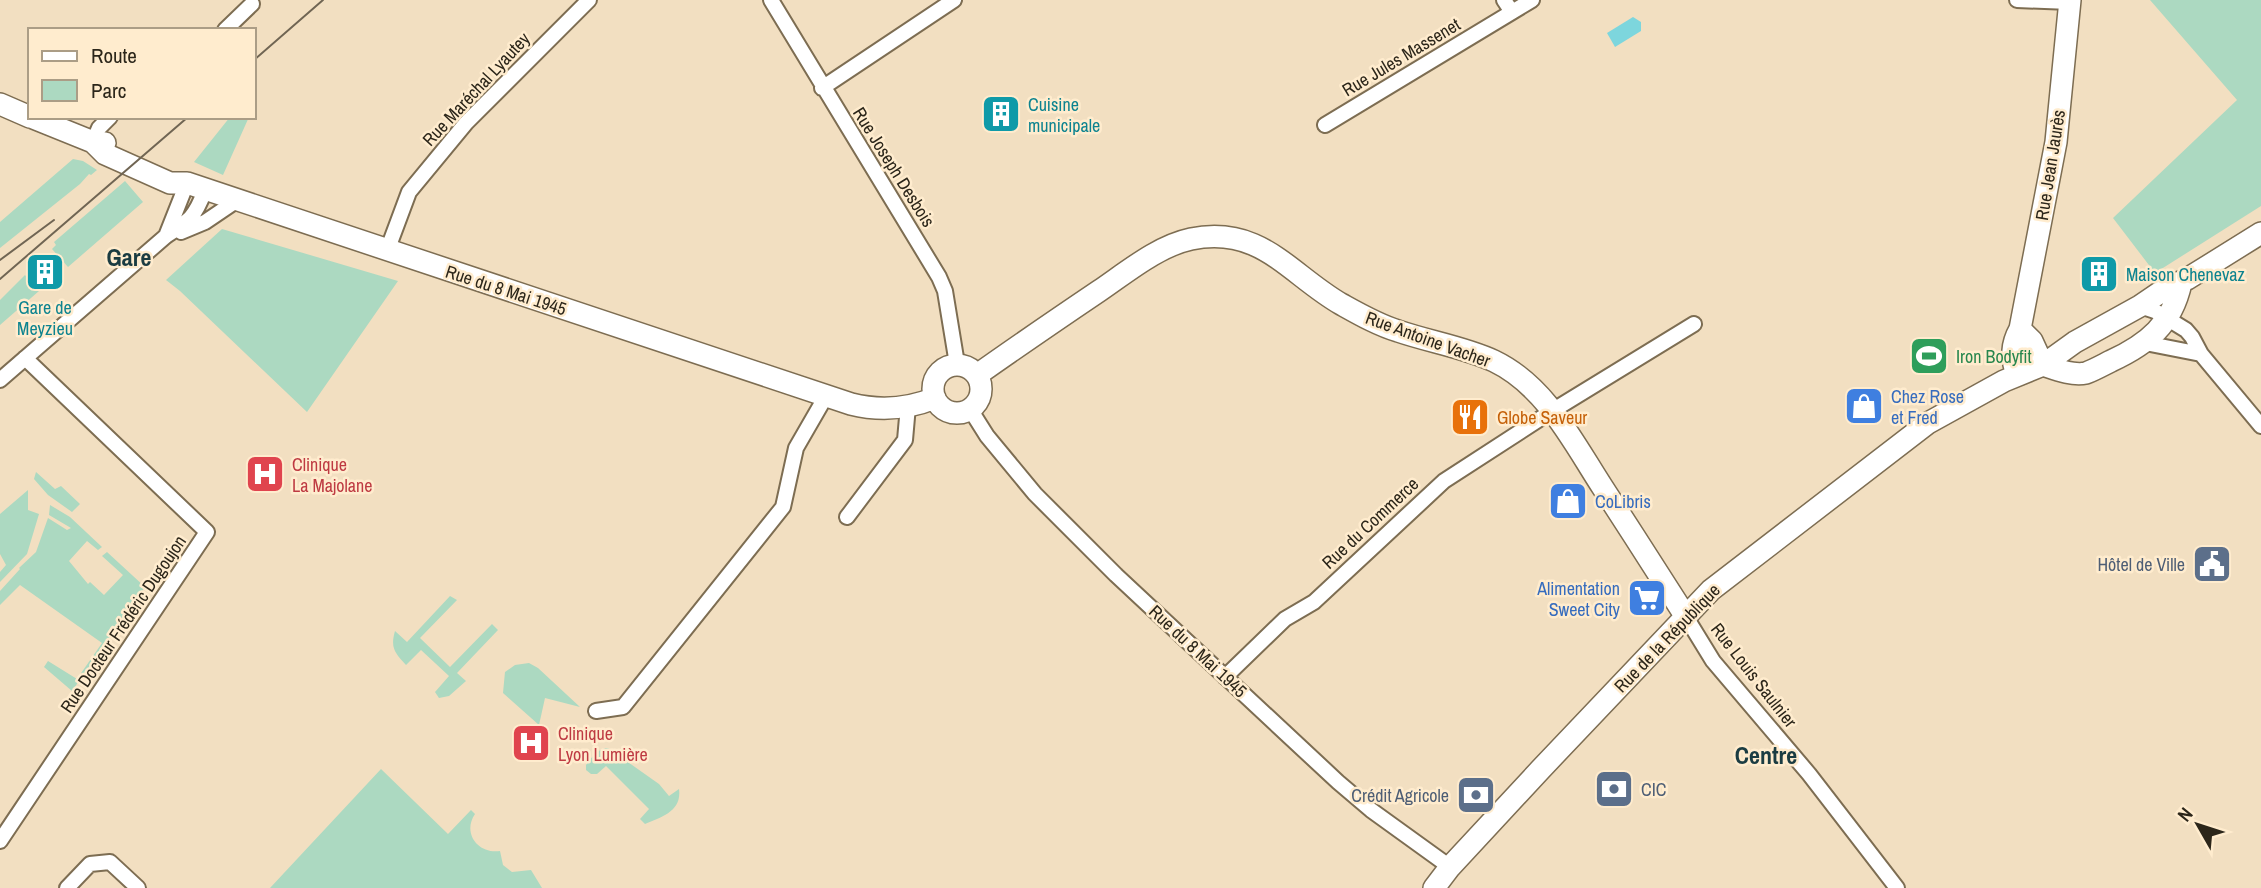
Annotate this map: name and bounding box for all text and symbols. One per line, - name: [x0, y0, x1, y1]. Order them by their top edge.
- street label: Rue Jules Massenet: [1337, 12, 1465, 102]
- street label: Rue Maréchal Lyautey: [417, 26, 536, 151]
- legend: [28, 28, 256, 119]
- text: Route: [91, 41, 137, 70]
- text: Parc: [91, 76, 126, 105]
- place label: Cuisine municipale: [1028, 92, 1100, 138]
- building icon: Cuisine municipale: [980, 93, 1022, 135]
- street label: Rue Joseph Desbois: [847, 102, 941, 232]
- street label: Rue Jean Jaurès: [2029, 108, 2071, 222]
- district label: Gare: [107, 241, 151, 273]
- building icon: Gare de Meyzieu: [24, 251, 66, 293]
- building icon: Maison Chenevaz: [2078, 253, 2120, 295]
- street label: Rue du 8 Mai 1945: [442, 259, 570, 321]
- place label: Maison Chenevaz: [2126, 262, 2245, 287]
- place label: Gare de Meyzieu: [17, 295, 73, 341]
- street label: Rue Antoine Vacher: [1362, 305, 1494, 373]
- sports icon: Iron Bodyfit: [1908, 335, 1950, 377]
- place label: Iron Bodyfit: [1956, 344, 2032, 369]
- place label: Chez Rose et Fred: [1891, 384, 1964, 430]
- shop icon: Chez Rose et Fred: [1843, 385, 1885, 427]
- restaurant icon: Globe Saveur: [1449, 396, 1491, 438]
- place label: Globe Saveur: [1497, 405, 1587, 430]
- place label: Clinique La Majolane: [292, 452, 372, 498]
- hospital icon: Clinique La Majolane: [244, 453, 286, 495]
- street label: Rue du Commerce: [1316, 472, 1424, 574]
- shop icon: CoLibris: [1547, 480, 1589, 522]
- place label: CoLibris: [1595, 489, 1651, 514]
- street label: Rue Docteur Frédéric Dugoujon: [54, 530, 192, 718]
- public building icon: Hôtel de Ville: [2191, 543, 2233, 585]
- place label: Hôtel de Ville: [2097, 552, 2185, 577]
- place label: Alimentation Sweet City: [1536, 576, 1621, 622]
- supermarket icon: Alimentation Sweet City: [1626, 577, 1668, 619]
- street label: Rue de la République: [1608, 578, 1726, 698]
- street label: Rue du 8 Mai 1945: [1144, 599, 1252, 703]
- street label: Rue Louis Saulnier: [1705, 618, 1803, 733]
- place label: Clinique Lyon Lumière: [558, 721, 648, 767]
- hospital icon: Clinique Lyon Lumière: [510, 722, 552, 764]
- district label: Centre: [1735, 739, 1797, 771]
- bank icon: CIC: [1593, 768, 1635, 810]
- bank icon: Crédit Agricole: [1455, 774, 1497, 816]
- place label: CIC: [1641, 777, 1666, 802]
- place label: Crédit Agricole: [1351, 783, 1449, 808]
- north arrow: [2163, 790, 2233, 860]
- text: N: [2171, 802, 2198, 827]

